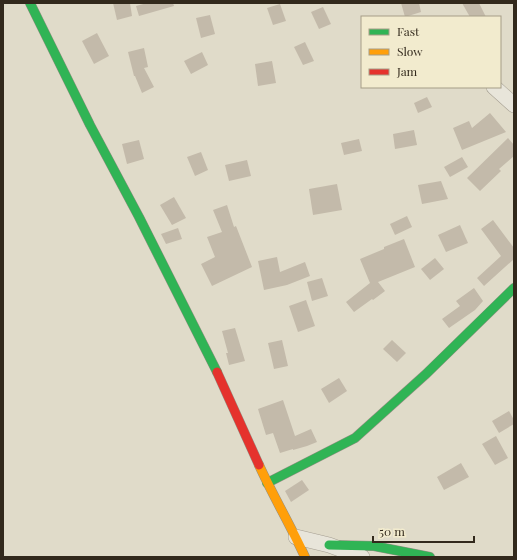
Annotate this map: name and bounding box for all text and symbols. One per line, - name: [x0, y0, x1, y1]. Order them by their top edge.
- legend: [361, 16, 501, 88]
- text: Fast: [397, 23, 420, 39]
- text: Slow: [397, 43, 423, 59]
- text: Jam: [396, 63, 418, 79]
- scale bar: [373, 518, 474, 544]
- text: 50 m: [379, 523, 405, 539]

